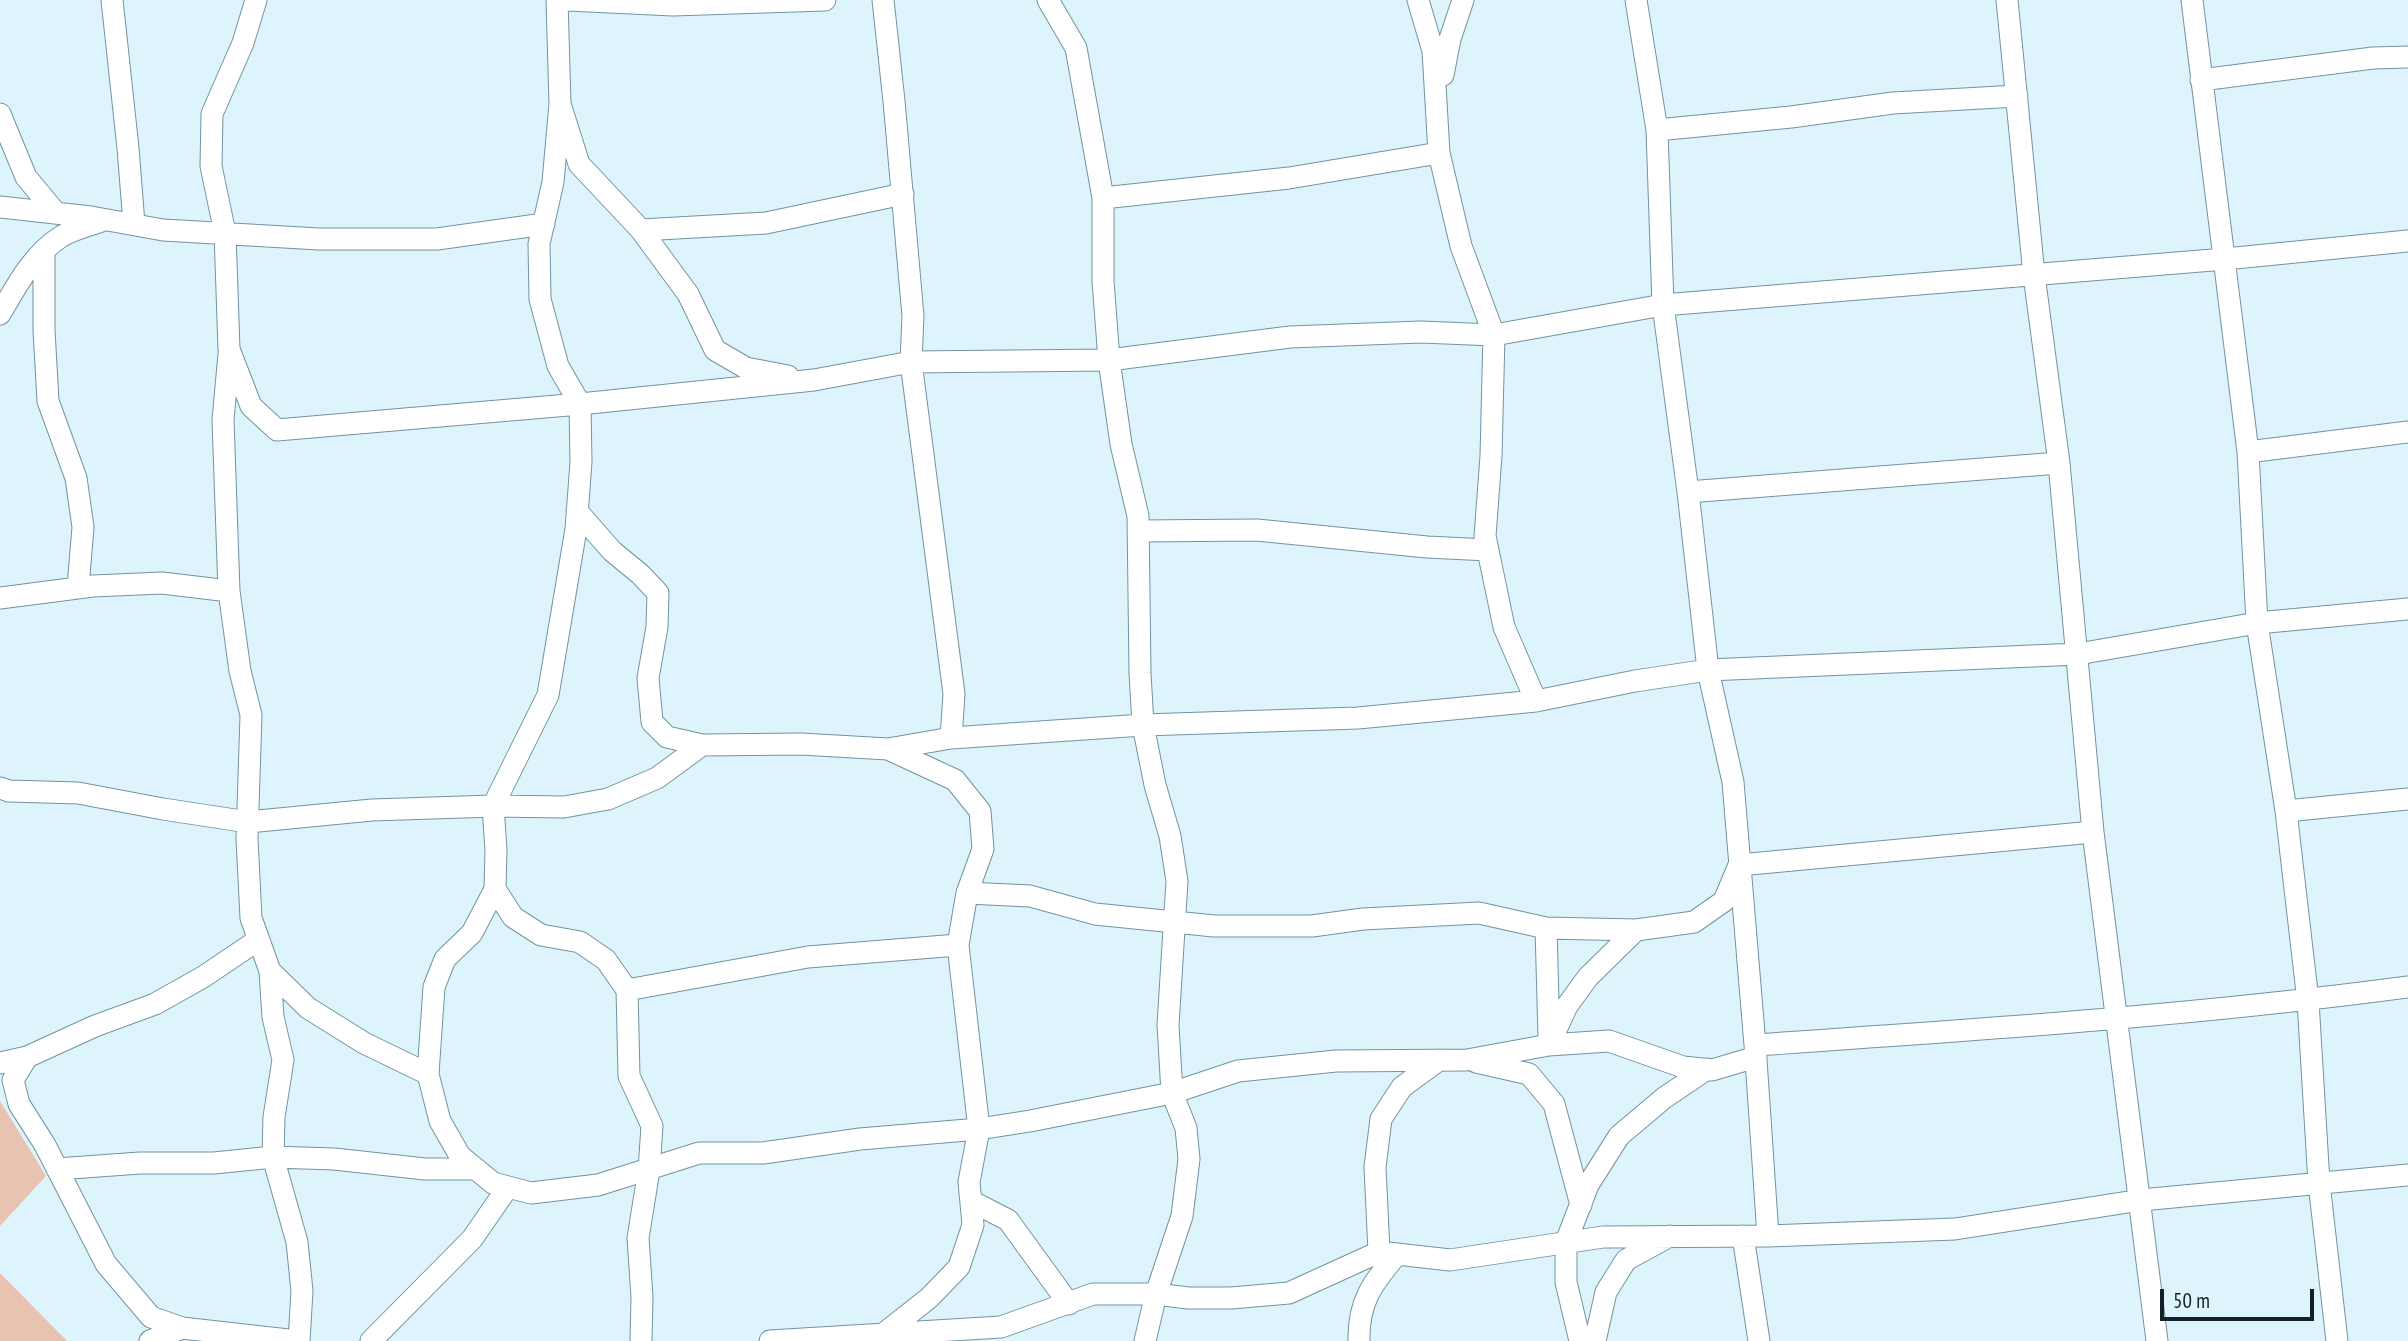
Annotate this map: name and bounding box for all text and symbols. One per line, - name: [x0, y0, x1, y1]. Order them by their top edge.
- scale bar: [2163, 1274, 2317, 1318]
- text: 50 m: [2173, 1287, 2210, 1314]

